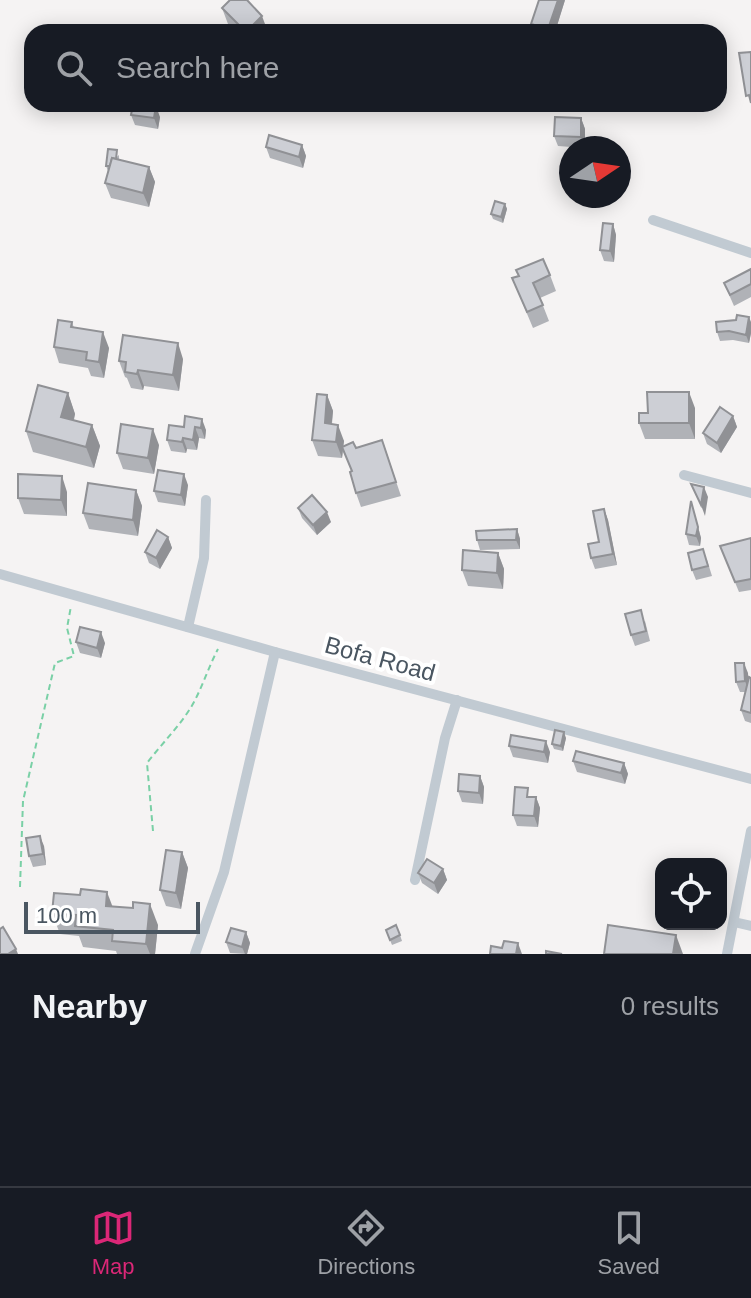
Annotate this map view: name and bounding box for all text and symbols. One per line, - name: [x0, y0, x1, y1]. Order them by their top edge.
- search box: [24, 24, 727, 112]
- icon: search: [52, 46, 96, 90]
- text: Search here: [116, 51, 279, 84]
- north arrow: [559, 136, 631, 208]
- street label: Bofa Road: [322, 631, 438, 686]
- map controls: [655, 858, 727, 930]
- button: locate: [655, 858, 727, 930]
- scale bar: [24, 898, 200, 934]
- text: 100 m: [36, 903, 97, 928]
- text: Nearby: [32, 987, 147, 1025]
- text: 0 results: [621, 991, 719, 1021]
- tab: Map: [91, 1206, 135, 1280]
- tab: Directions: [317, 1206, 415, 1280]
- tab: Saved: [597, 1206, 660, 1280]

